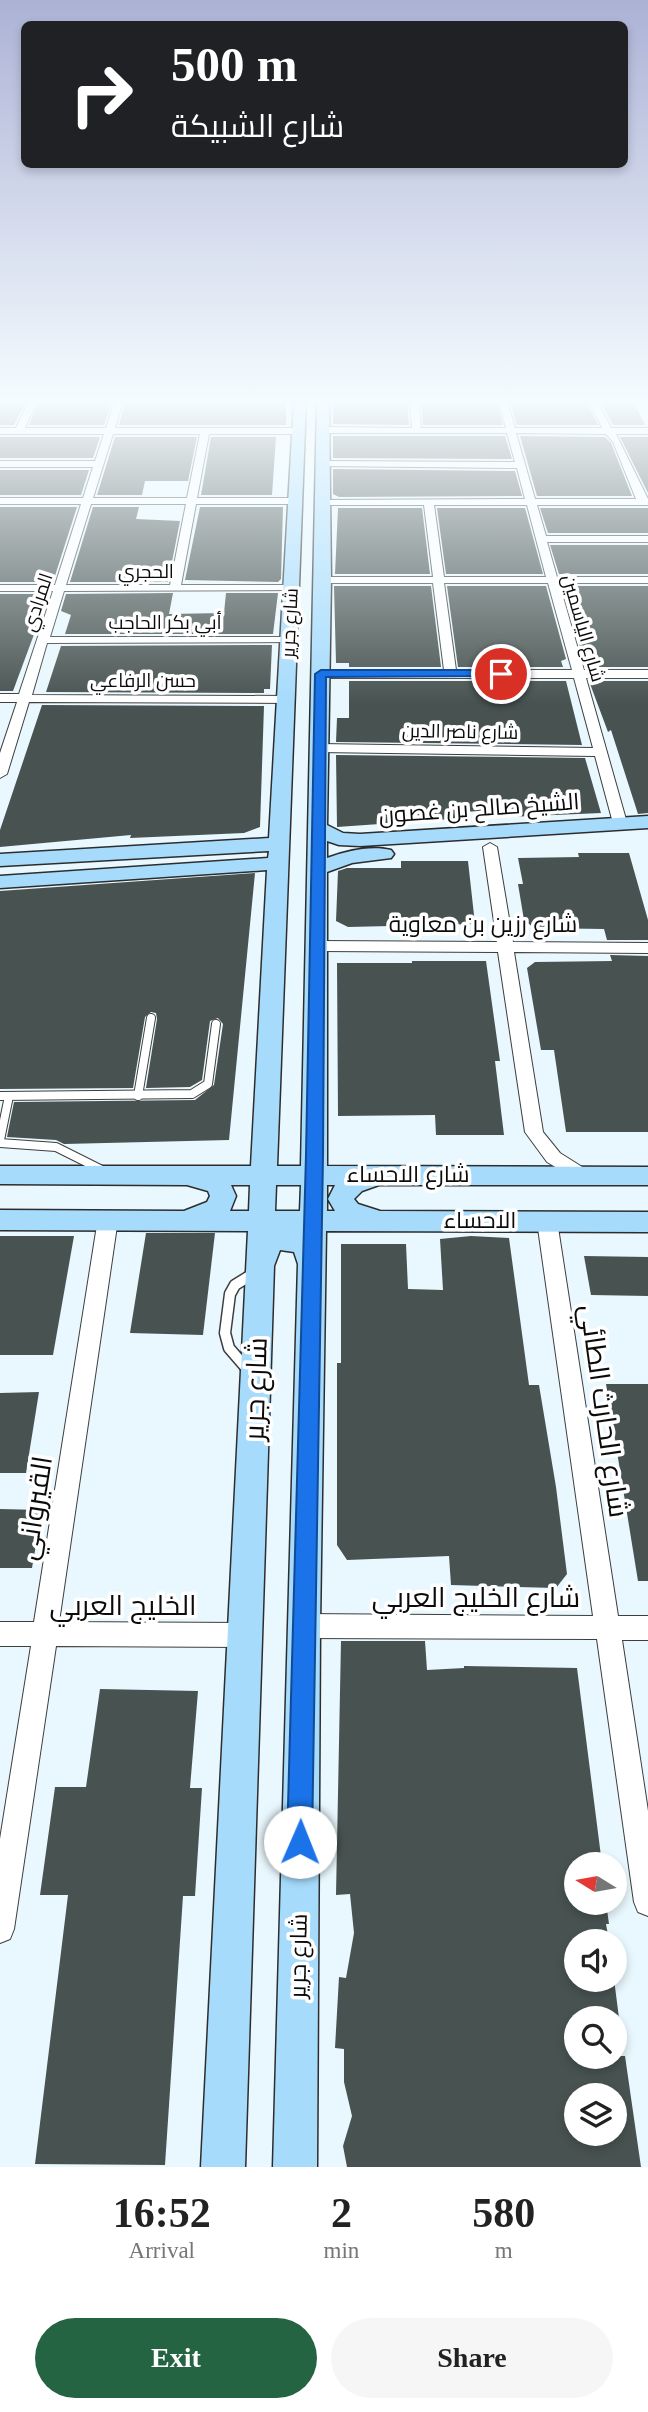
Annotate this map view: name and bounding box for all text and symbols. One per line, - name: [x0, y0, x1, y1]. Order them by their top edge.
- text: 500 m: [171, 37, 298, 92]
- icon: right: [56, 49, 147, 140]
- text: شارع الشبيكة: [171, 108, 344, 144]
- street label: الحجري: [118, 561, 174, 586]
- street label: المرادي: [18, 570, 61, 635]
- street label: شارع الياسمين: [555, 572, 609, 685]
- street label: شارع جرير: [277, 587, 305, 660]
- street label: أبي بكر الحاجب: [108, 611, 222, 637]
- pin: [471, 644, 531, 704]
- icon: arrive: [482, 655, 520, 693]
- street label: حسن الرفاعي: [90, 670, 196, 695]
- street label: شارع ناصر الدين: [402, 720, 518, 746]
- street label: الشيخ صالح بن غصون: [378, 789, 580, 831]
- street label: شارع رزين بن معاوية: [389, 912, 577, 940]
- street label: شارع الاحساء: [346, 1162, 470, 1190]
- street label: الاحساء: [444, 1208, 516, 1233]
- street label: شارع الحارث الطائي: [568, 1303, 635, 1520]
- street label: شارع جرير: [238, 1337, 276, 1443]
- street label: القيرواني: [11, 1454, 64, 1563]
- street label: شارع الخليج العربي: [372, 1582, 580, 1619]
- street label: الخليج العربي: [49, 1590, 197, 1627]
- position arrow: [263, 1805, 337, 1879]
- north arrow: [564, 1852, 626, 1914]
- map controls: [564, 1852, 627, 2146]
- street label: شارع جرير: [285, 1913, 315, 2001]
- button: sound: [564, 1929, 627, 1992]
- button: search: [564, 2006, 627, 2069]
- button: layers: [564, 2083, 627, 2146]
- text: 16:52: [113, 2190, 211, 2236]
- text: 2: [331, 2190, 352, 2236]
- text: 580: [472, 2190, 535, 2236]
- text: Arrival: [129, 2238, 195, 2263]
- text: min: [324, 2238, 359, 2263]
- text: m: [495, 2238, 513, 2263]
- button: Exit: [35, 2318, 317, 2398]
- button: Share: [331, 2318, 613, 2398]

